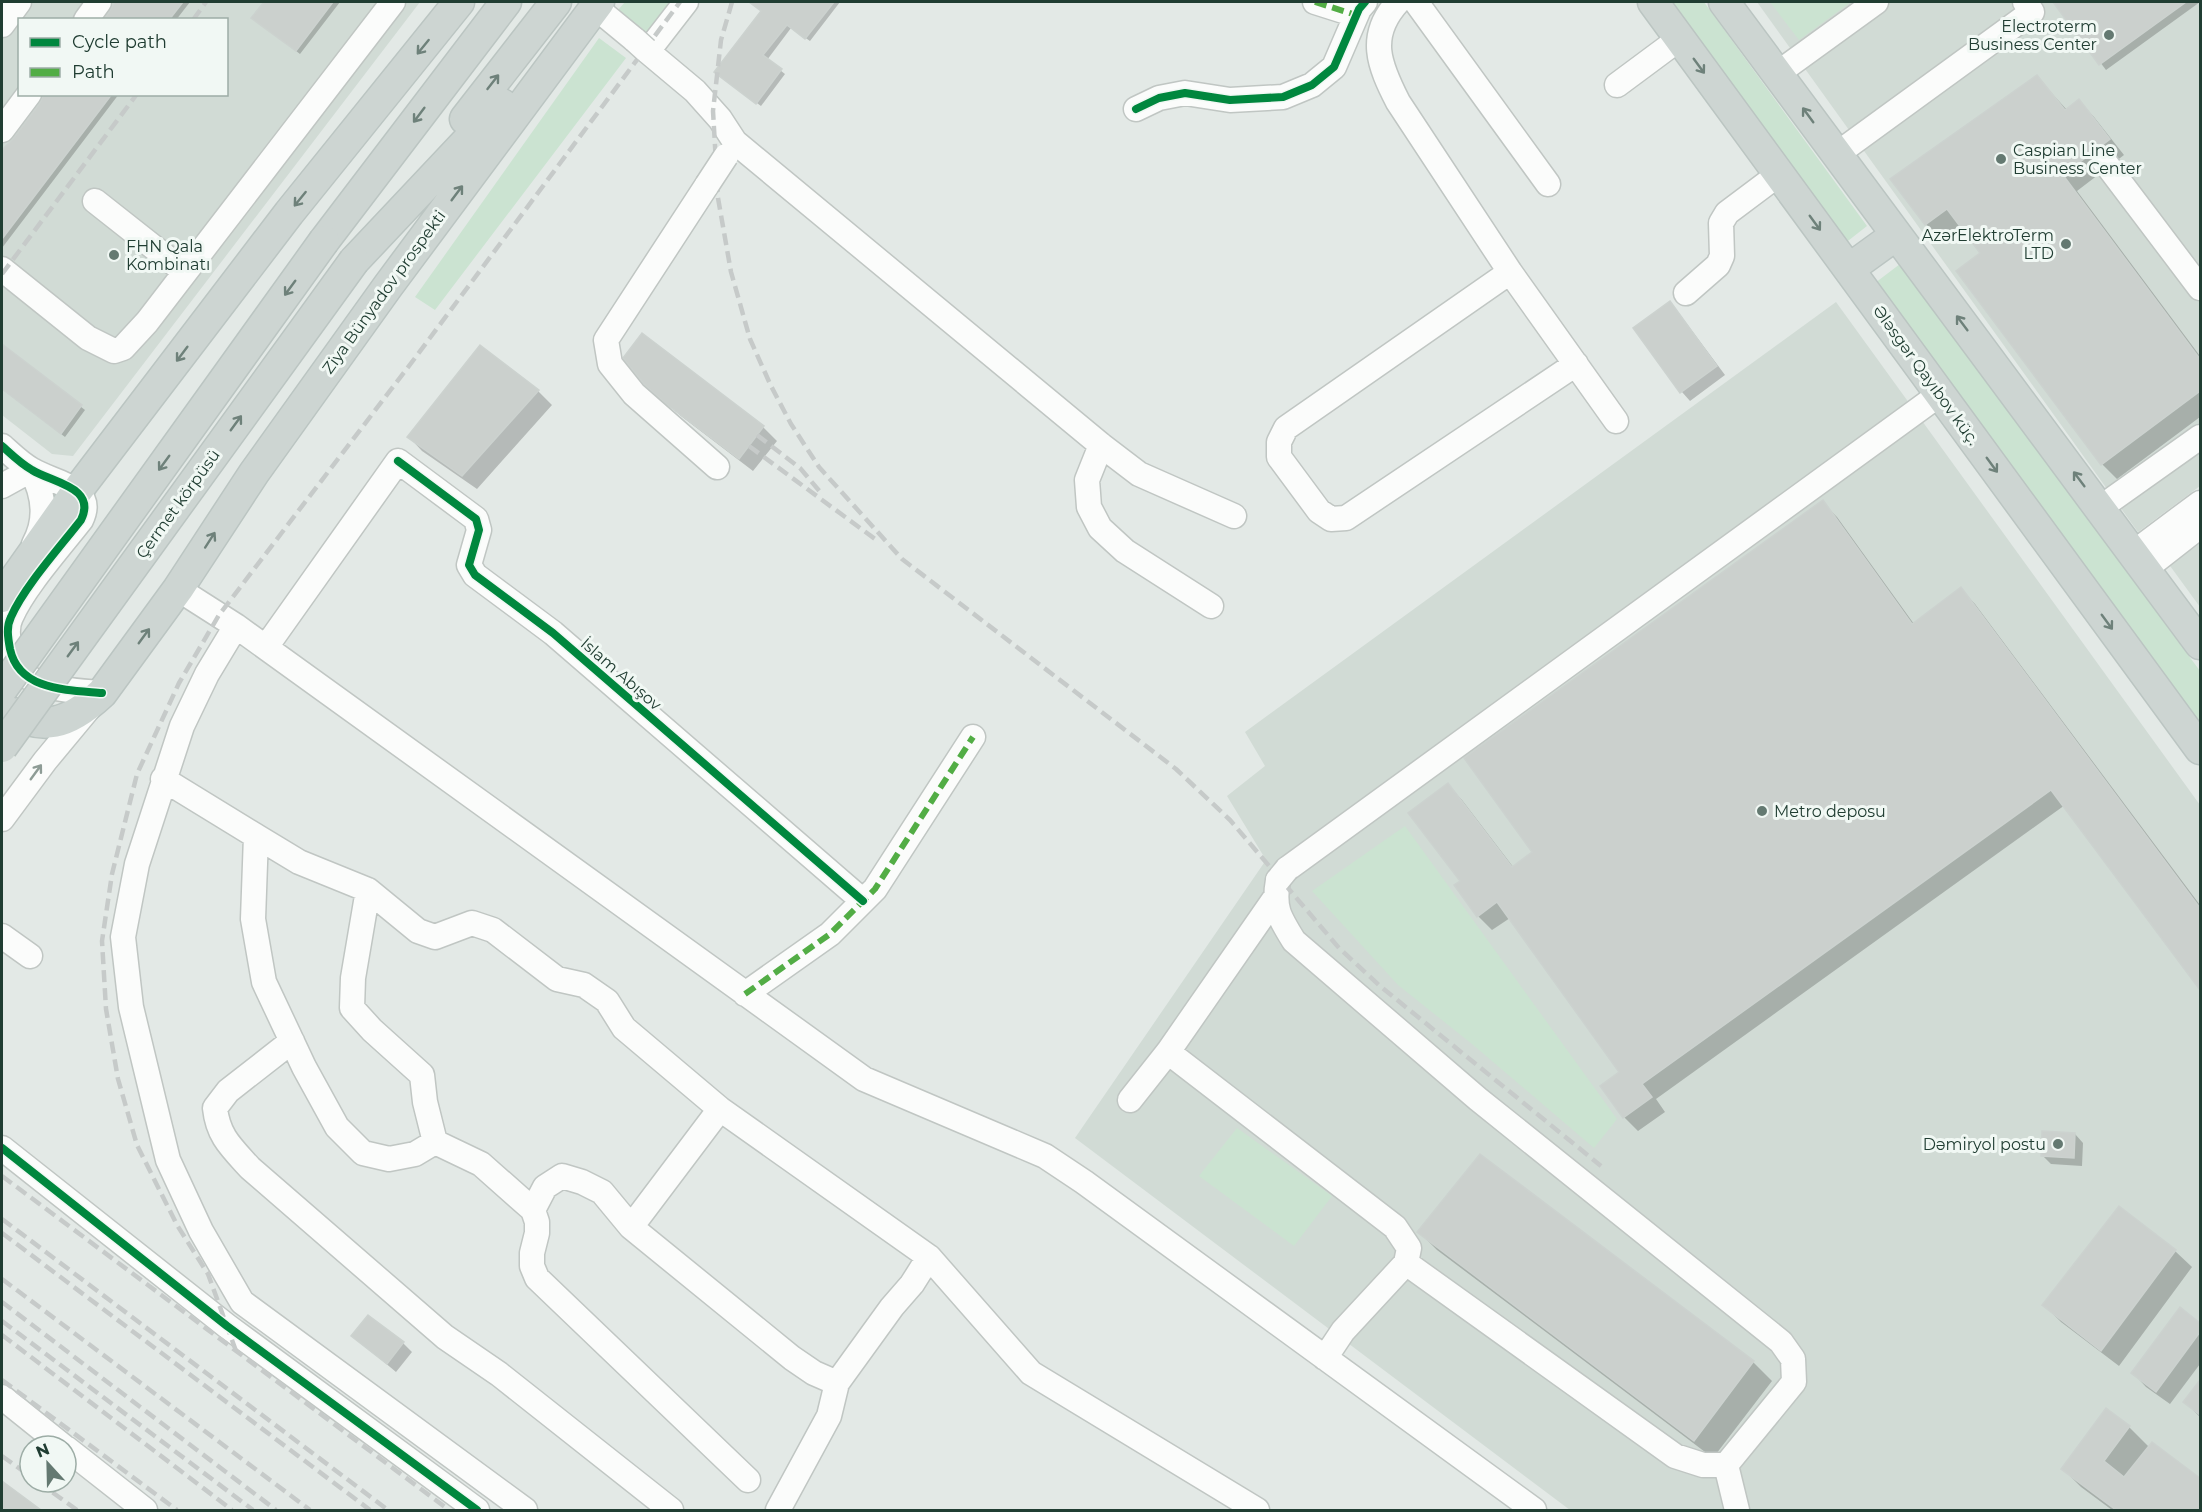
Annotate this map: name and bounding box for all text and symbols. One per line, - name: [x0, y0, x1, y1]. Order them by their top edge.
- place label: Electroterm Business Center: [1968, 17, 2097, 54]
- legend: [18, 18, 228, 96]
- marker: Electroterm Business Center: [2102, 28, 2116, 42]
- text: Cycle path: [72, 31, 167, 53]
- one-way arrow: [416, 39, 429, 55]
- one-way arrow: [1692, 58, 1705, 74]
- text: Path: [72, 61, 115, 83]
- one-way arrow: [487, 75, 500, 91]
- one-way arrow: [413, 107, 426, 123]
- one-way arrow: [1802, 108, 1815, 124]
- place label: Caspian Line Business Center: [2013, 141, 2142, 178]
- marker: Caspian Line Business Center: [1994, 152, 2008, 166]
- one-way arrow: [450, 185, 463, 201]
- one-way arrow: [294, 191, 307, 207]
- street label: Ziya Bünyadov prospekti: [318, 207, 450, 377]
- one-way arrow: [1809, 214, 1821, 230]
- place label: AzərElektroTerm LTD: [1922, 226, 2054, 263]
- place label: FHN Qala Kombinatı: [126, 237, 210, 274]
- marker: AzərElektroTerm LTD: [2059, 237, 2073, 251]
- marker: FHN Qala Kombinatı: [107, 248, 121, 262]
- one-way arrow: [284, 279, 296, 296]
- street label: Ələsgər Qayıbov küç.: [1869, 301, 1983, 449]
- one-way arrow: [1955, 315, 1968, 331]
- one-way arrow: [175, 345, 188, 361]
- one-way arrow: [230, 416, 243, 432]
- street label: Çermet körpüsü: [132, 446, 224, 562]
- one-way arrow: [158, 455, 170, 471]
- one-way arrow: [1985, 457, 1998, 473]
- one-way arrow: [2072, 471, 2085, 487]
- one-way arrow: [204, 532, 216, 549]
- one-way arrow: [2101, 614, 2114, 630]
- one-way arrow: [137, 628, 150, 644]
- street label: İslam Abışov: [577, 634, 665, 714]
- one-way arrow: [67, 642, 79, 658]
- one-way arrow: [30, 765, 42, 781]
- place label: Metro deposu: [1774, 802, 1886, 821]
- marker: Metro deposu: [1755, 804, 1769, 818]
- place label: Dəmiryol postu: [1923, 1135, 2046, 1154]
- marker: Dəmiryol postu: [2051, 1137, 2065, 1151]
- north arrow: [18, 1434, 78, 1494]
- text: N: [33, 1439, 52, 1462]

